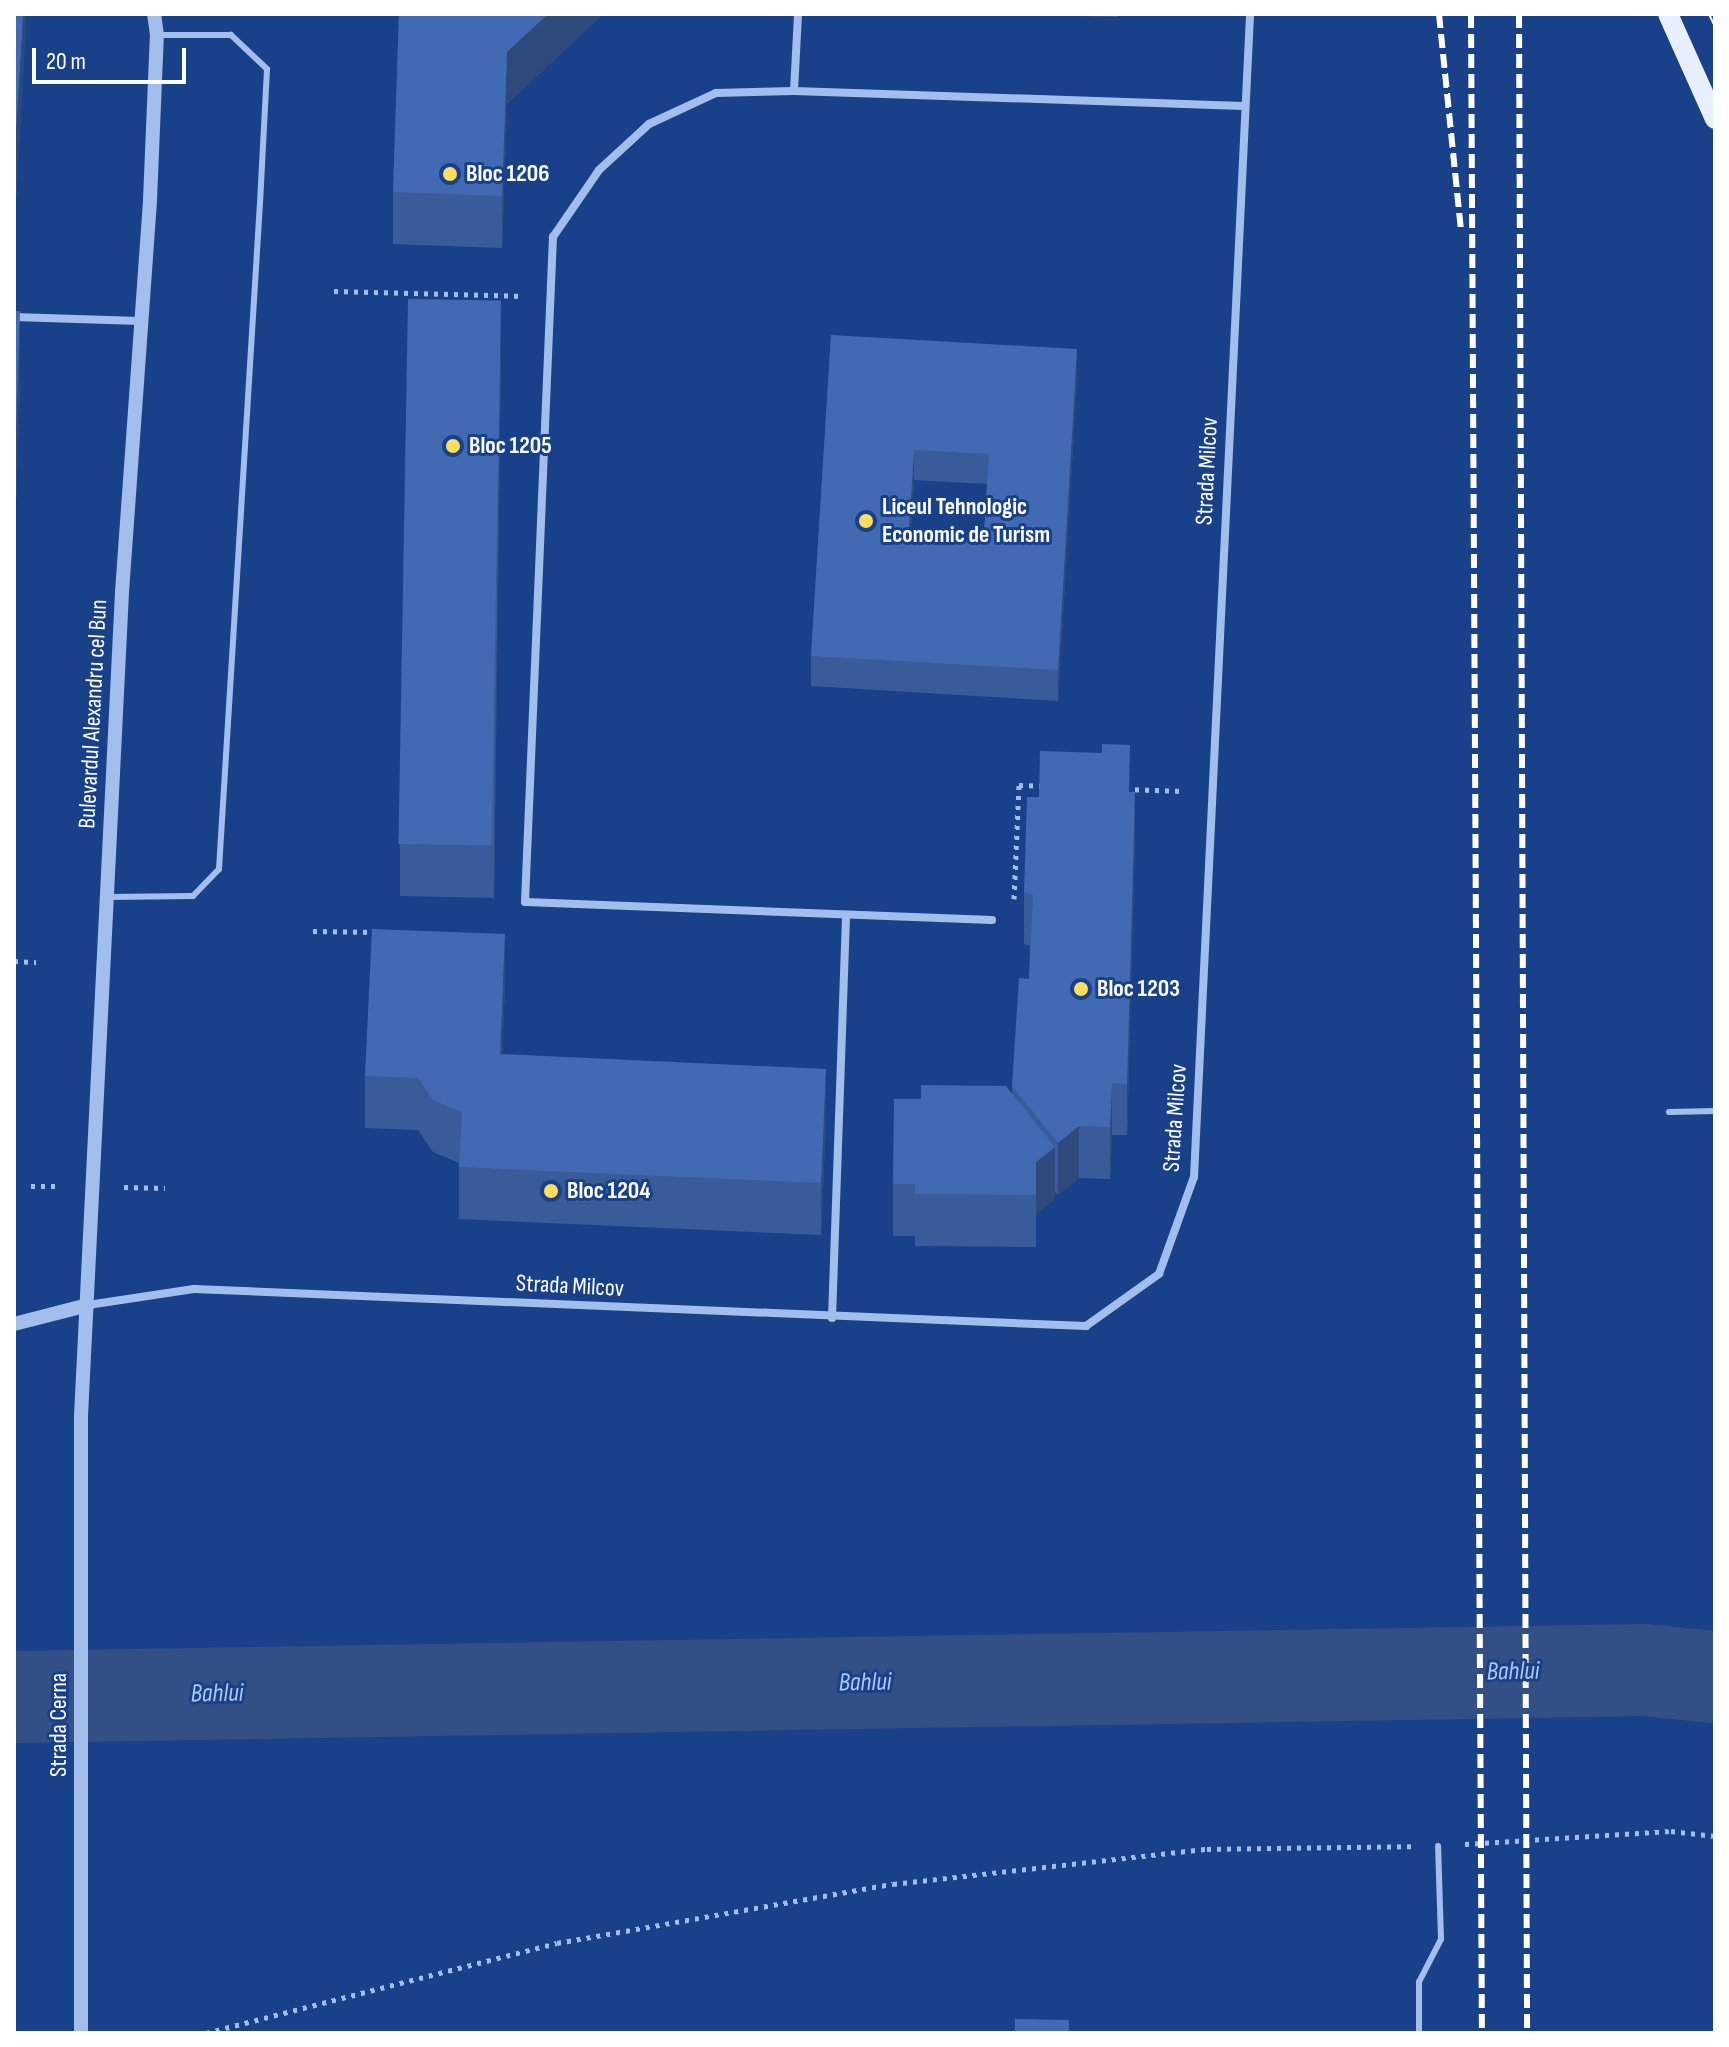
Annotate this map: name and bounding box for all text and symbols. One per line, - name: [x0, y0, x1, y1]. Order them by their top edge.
- scale bar: [36, 32, 190, 82]
- text: 20 m: [46, 47, 86, 76]
- place label: Bloc 1206: [466, 160, 550, 188]
- marker: Bloc 1206: [441, 165, 459, 183]
- street label: Strada Milcov: [1190, 416, 1224, 526]
- place label: Bloc 1205: [469, 432, 552, 460]
- marker: Bloc 1205: [444, 437, 462, 455]
- place label: Liceul Tehnologic Economic de Turism: [882, 493, 1050, 549]
- marker: Liceul Tehnologic Economic de Turism: [857, 512, 875, 530]
- street label: Bulevardul Alexandru cel Bun: [73, 599, 113, 829]
- place label: Bloc 1203: [1097, 975, 1180, 1003]
- marker: Bloc 1203: [1072, 980, 1090, 998]
- street label: Strada Milcov: [1157, 1063, 1193, 1173]
- place label: Bloc 1204: [567, 1177, 650, 1205]
- marker: Bloc 1204: [542, 1182, 560, 1200]
- street label: Strada Milcov: [515, 1269, 625, 1303]
- water label: Bahlui: [1486, 1656, 1540, 1688]
- water label: Bahlui: [838, 1667, 892, 1699]
- street label: Strada Cerna: [45, 1673, 73, 1777]
- water label: Bahlui: [190, 1678, 244, 1710]

